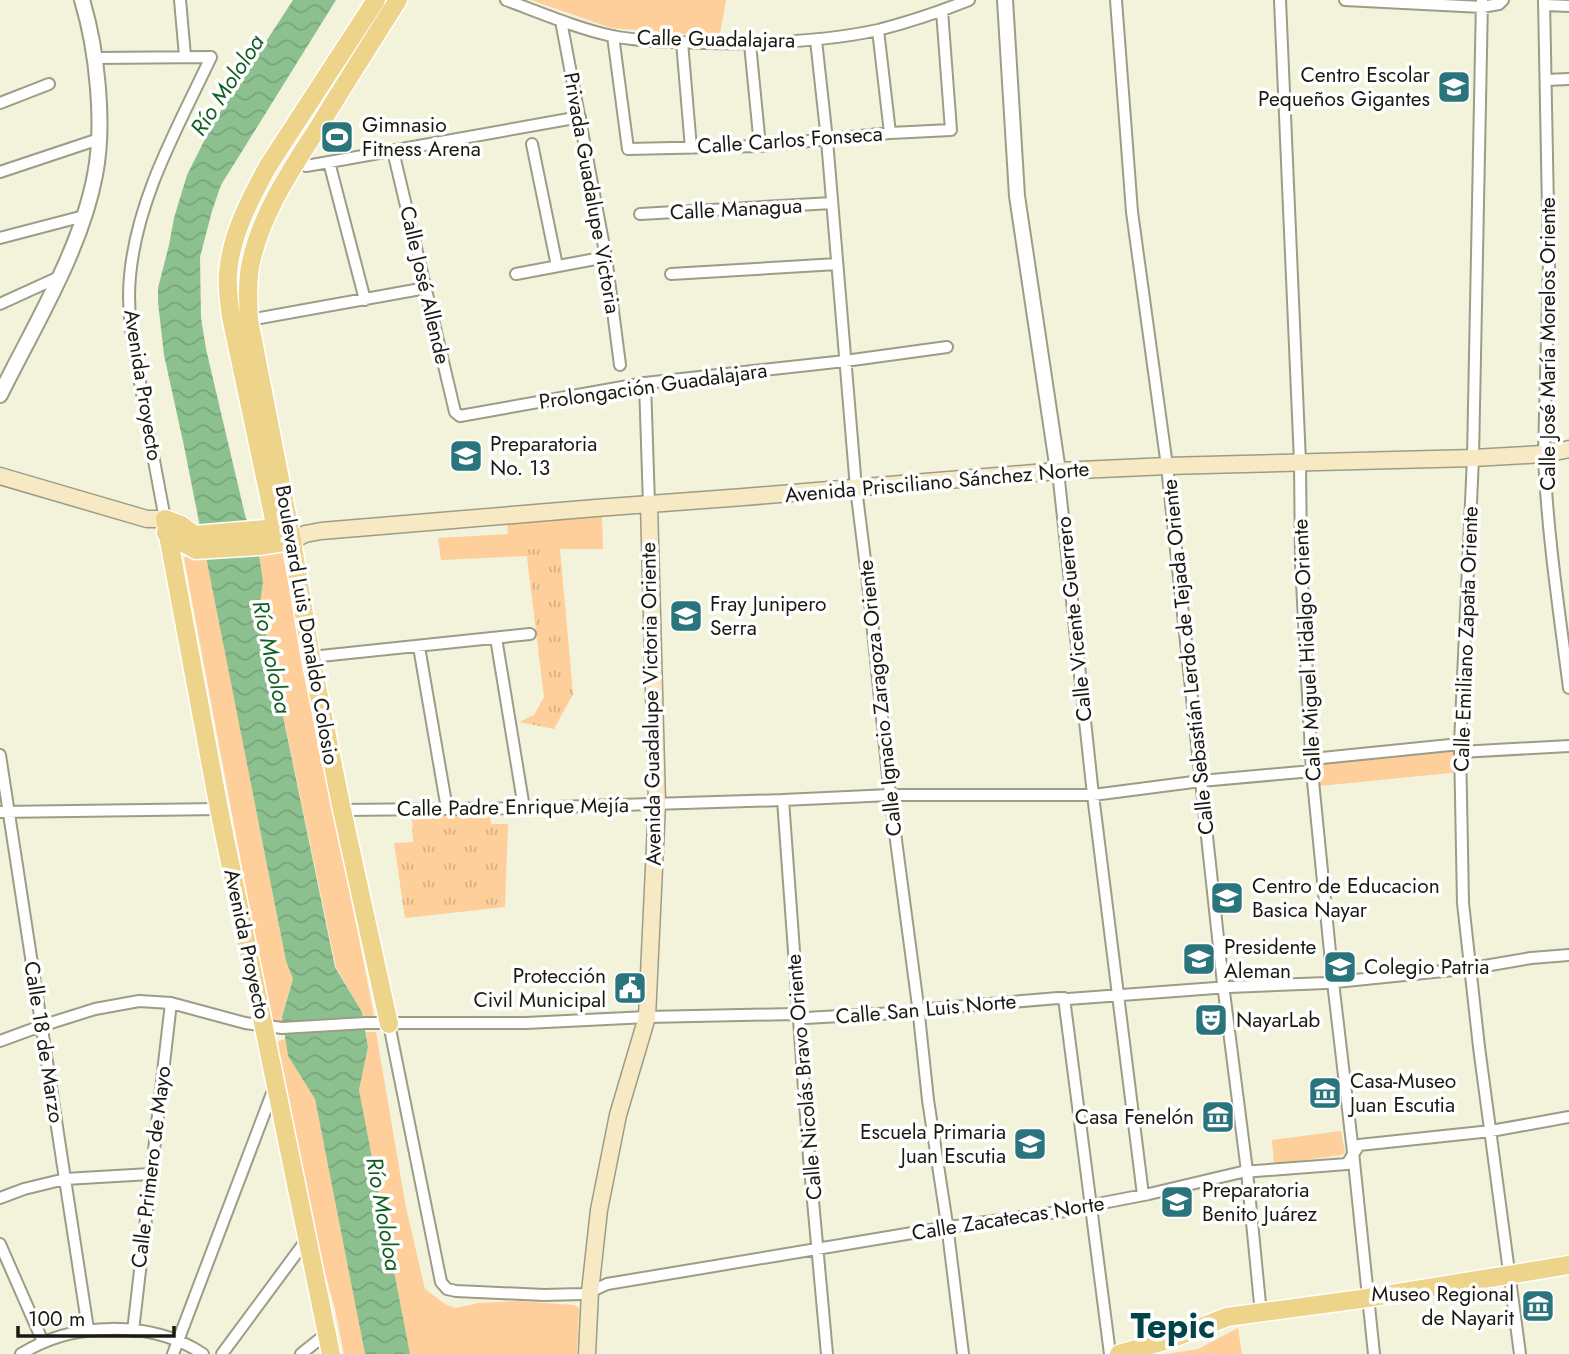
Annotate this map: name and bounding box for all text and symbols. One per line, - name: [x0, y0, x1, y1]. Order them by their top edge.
- street label: Calle Guadalajara: [637, 23, 795, 55]
- water label: Río Mololoa: [181, 27, 273, 142]
- place label: Centro Escolar Pequeños Gigantes: [1258, 60, 1431, 114]
- school or university icon: Centro Escolar Pequeños Gigantes: [1435, 68, 1473, 106]
- street label: Privada Guadalupe Victoria: [556, 70, 628, 316]
- place label: Gimnasio Fitness Arena: [362, 110, 481, 164]
- sports icon: Gimnasio Fitness Arena: [318, 118, 356, 156]
- street label: Calle Carlos Fonseca: [696, 119, 884, 161]
- street label: Calle Managua: [669, 191, 803, 227]
- street label: Calle José María Morelos Oriente: [1533, 197, 1563, 491]
- street label: Calle José Allende: [392, 203, 458, 367]
- street label: Avenida Proyecto: [116, 307, 170, 463]
- street label: Prolongación Guadalajara: [537, 355, 769, 417]
- place label: Preparatoria No. 13: [490, 429, 597, 483]
- school or university icon: Preparatoria No. 13: [447, 437, 485, 475]
- street label: Avenida Prisciliano Sánchez Norte: [784, 454, 1091, 510]
- street label: Calle Sebastián Lerdo de Tejada Oriente: [1154, 477, 1222, 836]
- street label: Boulevard Luis Donaldo Colosio: [268, 483, 346, 767]
- street label: Calle Emiliano Zapata Oriente: [1446, 505, 1486, 772]
- street label: Calle Vicente Guerrero: [1048, 515, 1100, 723]
- street label: Calle Miguel Hidalgo Oriente: [1285, 518, 1329, 782]
- street label: Avenida Guadalupe Victoria Oriente: [633, 542, 669, 866]
- street label: Calle Ignacio Zaragoza Oriente: [851, 558, 909, 838]
- place label: Fray Junipero Serra: [710, 589, 827, 643]
- water label: Río Mololoa: [243, 597, 301, 717]
- school or university icon: Fray Junipero Serra: [667, 597, 705, 635]
- street label: Calle Padre Enrique Mejía: [397, 790, 629, 824]
- street label: Avenida Proyecto: [216, 866, 278, 1022]
- place label: Centro de Educacion Basica Nayar: [1252, 871, 1440, 925]
- school or university icon: Centro de Educacion Basica Nayar: [1208, 879, 1246, 917]
- place label: Presidente Aleman: [1224, 932, 1317, 986]
- school or university icon: Presidente Aleman: [1180, 940, 1218, 978]
- school or university icon: Colegio Patria: [1321, 948, 1359, 986]
- place label: Colegio Patria: [1364, 952, 1489, 982]
- street label: Calle Nicolás Bravo Oriente: [778, 953, 830, 1201]
- street label: Calle 18 de Marzo: [16, 959, 72, 1125]
- place label: Protección Civil Municipal: [473, 961, 606, 1015]
- public building icon: Protección Civil Municipal: [611, 969, 649, 1007]
- street label: Calle San Luis Norte: [834, 986, 1018, 1032]
- theatre icon: NayarLab: [1192, 1001, 1230, 1039]
- place label: NayarLab: [1236, 1005, 1320, 1035]
- street label: Calle Primero de Mayo: [124, 1064, 178, 1270]
- place label: Casa-Museo Juan Escutia: [1347, 1066, 1456, 1120]
- museum icon: Casa-Museo Juan Escutia: [1306, 1074, 1344, 1112]
- museum icon: Casa Fenelón: [1199, 1098, 1237, 1136]
- place label: Casa Fenelón: [1075, 1102, 1194, 1132]
- place label: Escuela Primaria Juan Escutia: [860, 1117, 1006, 1171]
- school or university icon: Escuela Primaria Juan Escutia: [1011, 1125, 1049, 1163]
- water label: Río Mololoa: [357, 1154, 411, 1274]
- place label: Preparatoria Benito Juárez: [1202, 1175, 1317, 1229]
- school or university icon: Preparatoria Benito Juárez: [1158, 1183, 1196, 1221]
- street label: Calle Zacatecas Norte: [910, 1188, 1107, 1248]
- place label: Museo Regional de Nayarit: [1371, 1279, 1514, 1333]
- museum icon: Museo Regional de Nayarit: [1519, 1287, 1557, 1325]
- scale bar: [18, 1294, 173, 1338]
- district label: Tepic: [1131, 1301, 1215, 1351]
- text: 100 m: [28, 1304, 85, 1334]

